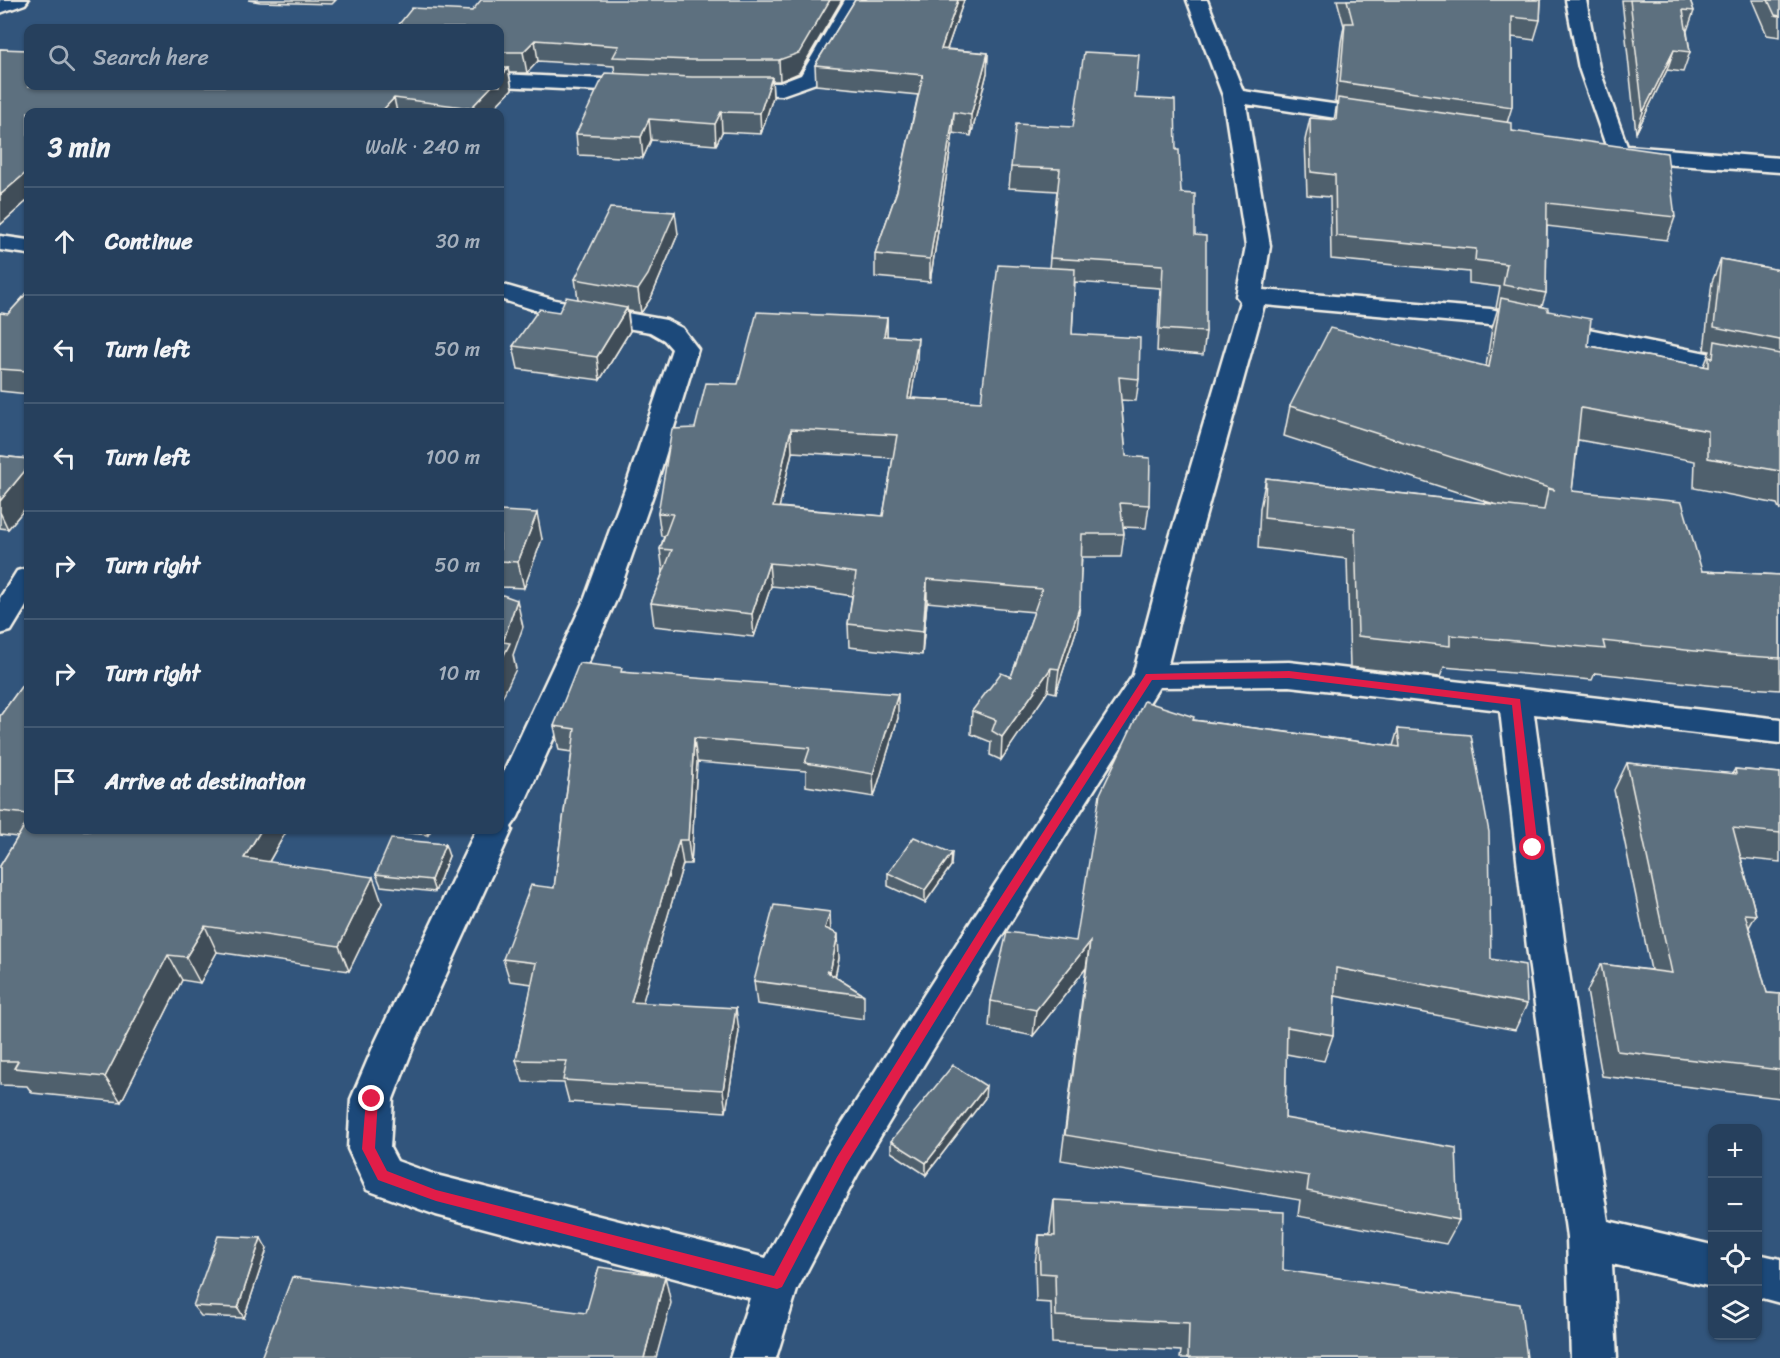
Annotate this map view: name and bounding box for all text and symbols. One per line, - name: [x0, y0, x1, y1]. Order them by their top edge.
- search box: [24, 24, 504, 90]
- text: Search here: [93, 38, 209, 77]
- icon: search: [45, 41, 78, 74]
- text: 3 min: [48, 124, 110, 170]
- text: Walk · 240 m: [365, 130, 480, 165]
- text: Continue: [105, 222, 193, 261]
- text: 30 m: [436, 224, 480, 259]
- icon: ahead: [48, 225, 81, 258]
- text: Turn left: [105, 330, 190, 369]
- text: 50 m: [435, 332, 480, 367]
- icon: left: [48, 333, 81, 366]
- text: Turn left: [105, 438, 190, 477]
- text: 100 m: [426, 440, 480, 475]
- icon: left: [48, 441, 81, 474]
- text: Turn right: [105, 546, 200, 585]
- text: 50 m: [435, 548, 480, 583]
- icon: right: [48, 549, 81, 582]
- text: Turn right: [105, 654, 200, 693]
- text: 10 m: [438, 656, 480, 691]
- icon: right: [48, 657, 81, 690]
- text: Arrive at destination: [105, 762, 306, 801]
- icon: arrive: [48, 765, 81, 798]
- route start: [1519, 834, 1545, 860]
- route end: [358, 1085, 384, 1111]
- map controls: [1708, 1124, 1762, 1340]
- button: +: [1708, 1124, 1762, 1178]
- button: −: [1708, 1178, 1762, 1232]
- button: locate: [1708, 1232, 1762, 1286]
- button: layers: [1708, 1286, 1762, 1340]

